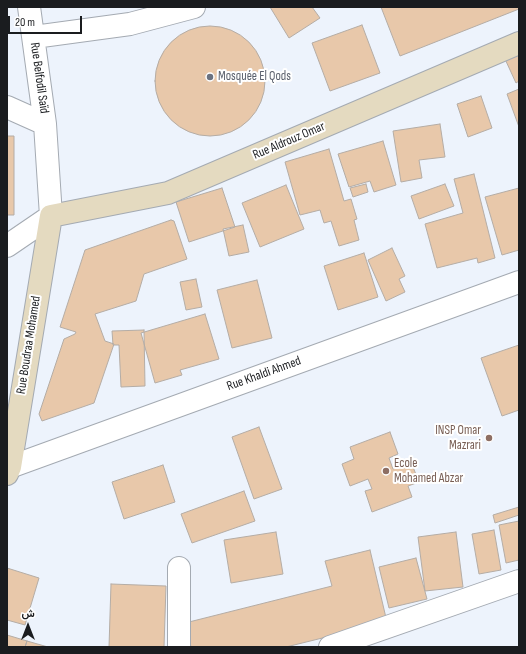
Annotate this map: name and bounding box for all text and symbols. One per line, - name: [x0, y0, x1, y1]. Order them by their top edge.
- scale bar: [10, 8, 84, 34]
- text: 20 m: [15, 15, 35, 30]
- street label: Rue Belfodil Saïd: [26, 41, 52, 115]
- place label: Mosquée El Qods: [218, 69, 291, 85]
- marker: Mosquée El Qods: [205, 72, 215, 82]
- street label: Rue Aldrouz Omar: [251, 119, 327, 163]
- street label: Rue Boudraa Mohamed: [14, 295, 44, 395]
- street label: Rue Khaldi Ahmed: [225, 353, 303, 395]
- place label: INSP Omar Mazrari: [435, 423, 481, 454]
- marker: INSP Omar Mazrari: [484, 433, 494, 443]
- place label: Ecole Mohamed Abzar: [394, 456, 463, 487]
- marker: Ecole Mohamed Abzar: [381, 466, 391, 476]
- north arrow: [8, 606, 48, 646]
- text: ش: [21, 607, 35, 620]

